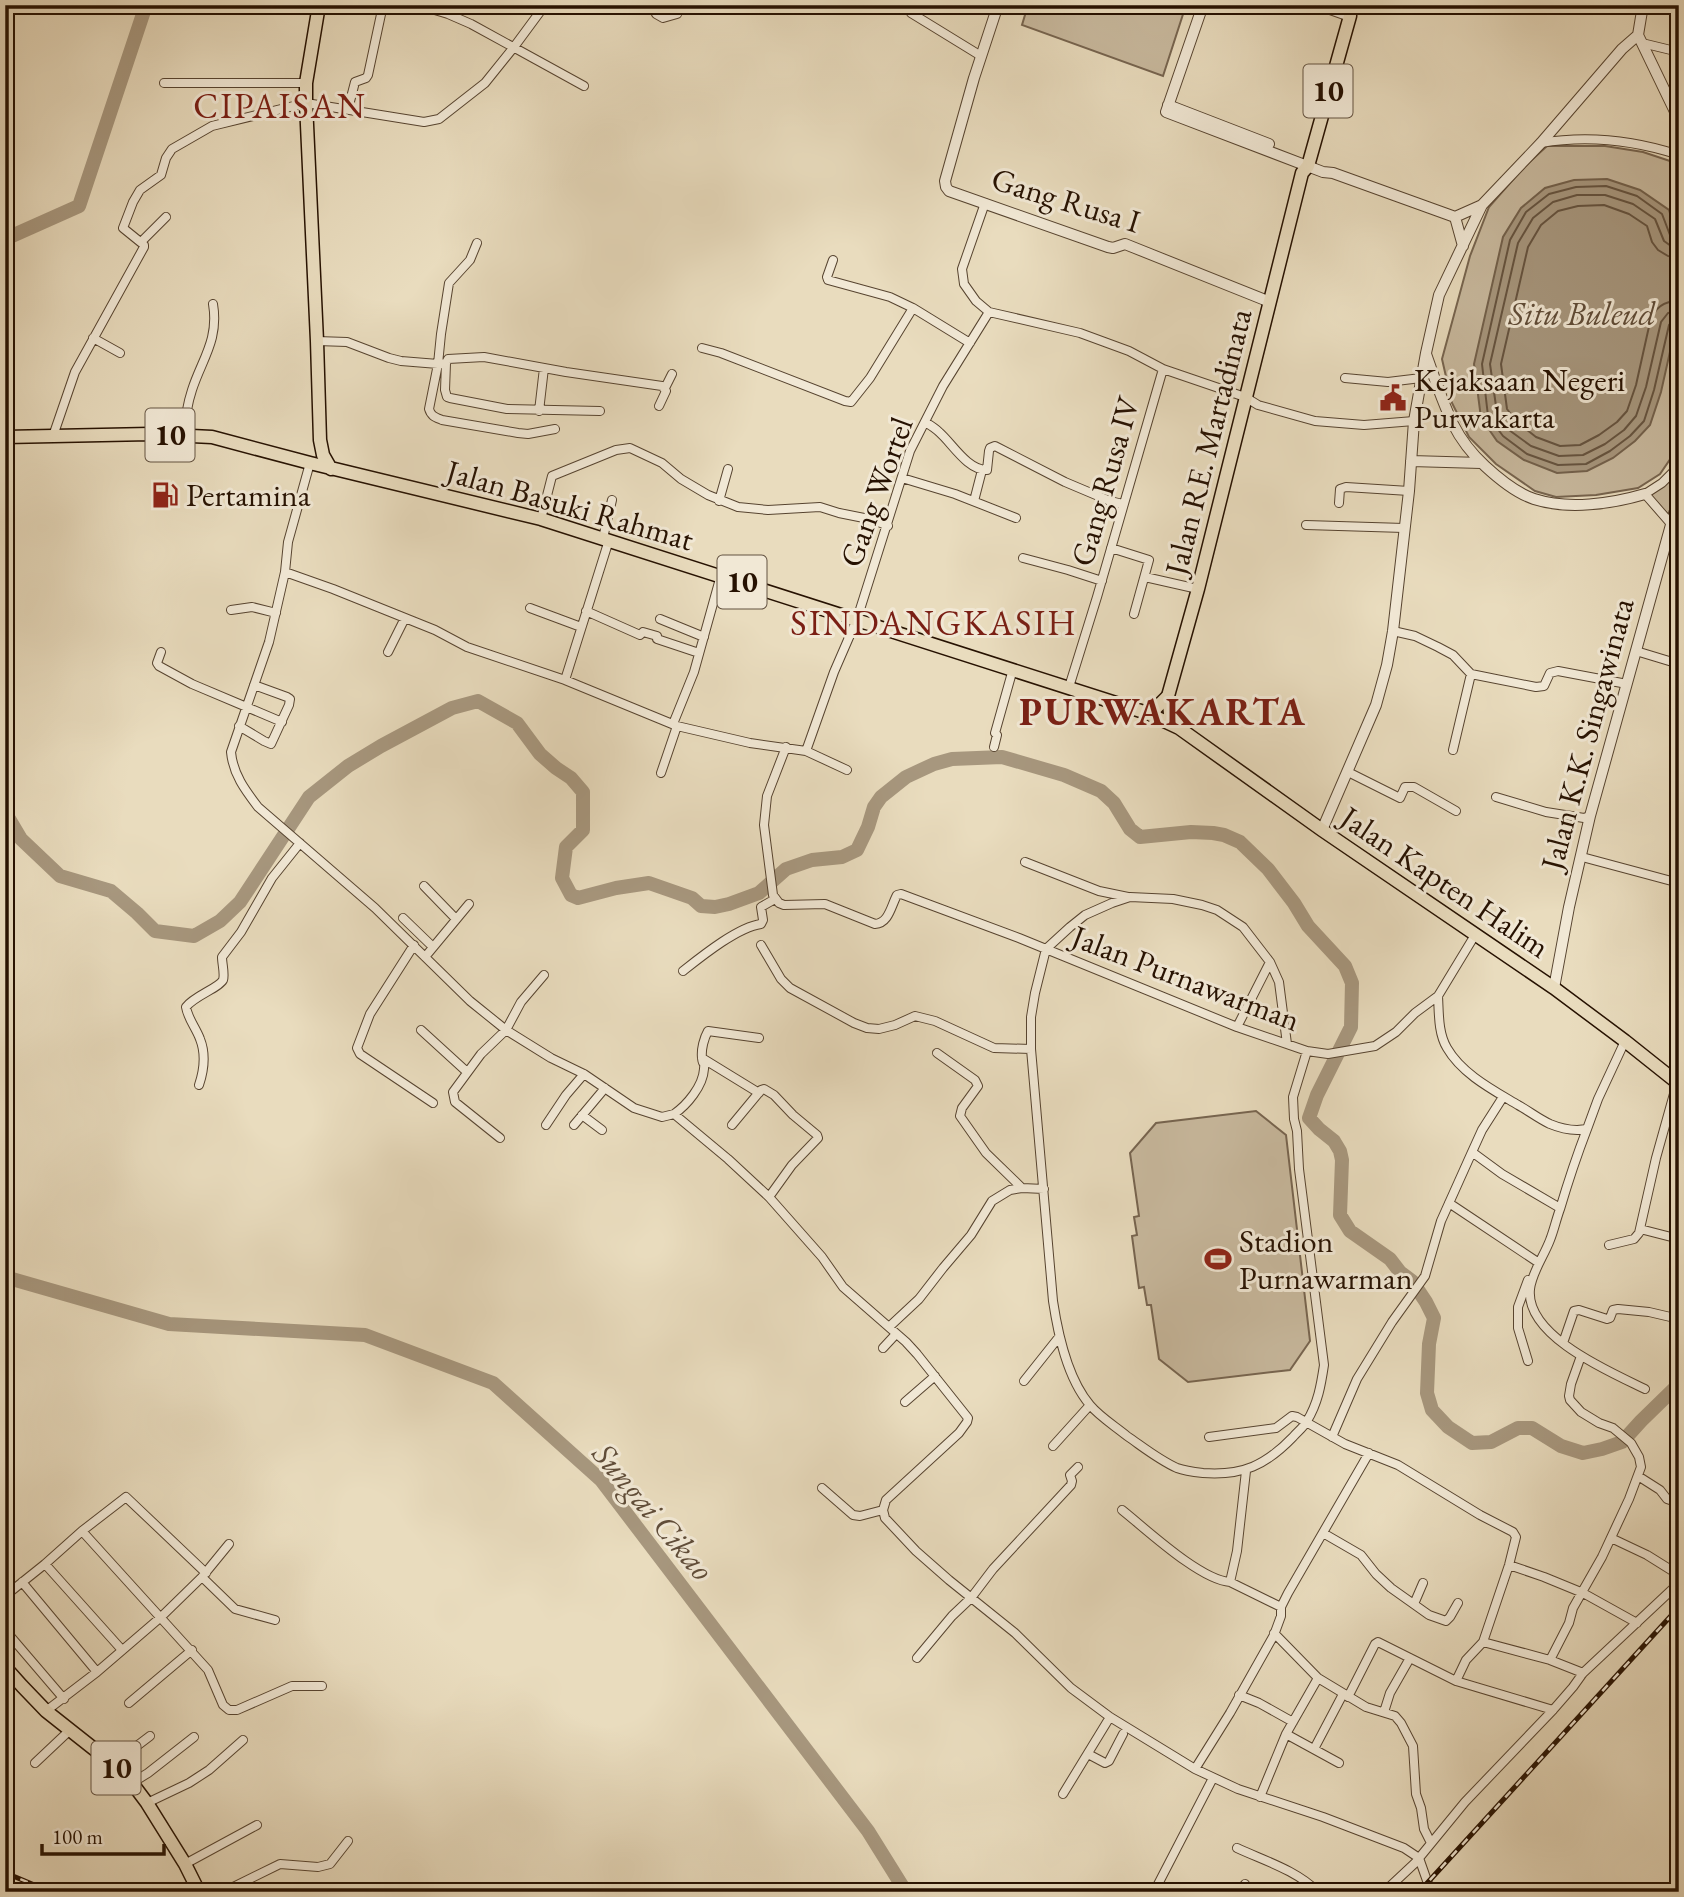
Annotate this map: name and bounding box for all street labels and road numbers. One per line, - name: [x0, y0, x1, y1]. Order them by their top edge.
- road number: 10: [1304, 64, 1352, 118]
- street label: Gang Rusa I: [987, 157, 1146, 243]
- street label: Jalan RE. Martadinata: [1154, 304, 1261, 582]
- street label: Gang Rusa IV: [1061, 391, 1149, 571]
- road number: 10: [146, 408, 194, 462]
- street label: Gang Wortel: [830, 411, 923, 573]
- street label: Jalan Basuki Rahmat: [439, 449, 698, 560]
- road number: 10: [718, 555, 766, 608]
- street label: Jalan K.K. Singawinata: [1530, 593, 1644, 878]
- street label: Jalan Kapten Halim: [1330, 795, 1558, 968]
- street label: Jalan Purnawarman: [1063, 914, 1306, 1041]
- road number: 10: [92, 1742, 140, 1795]

